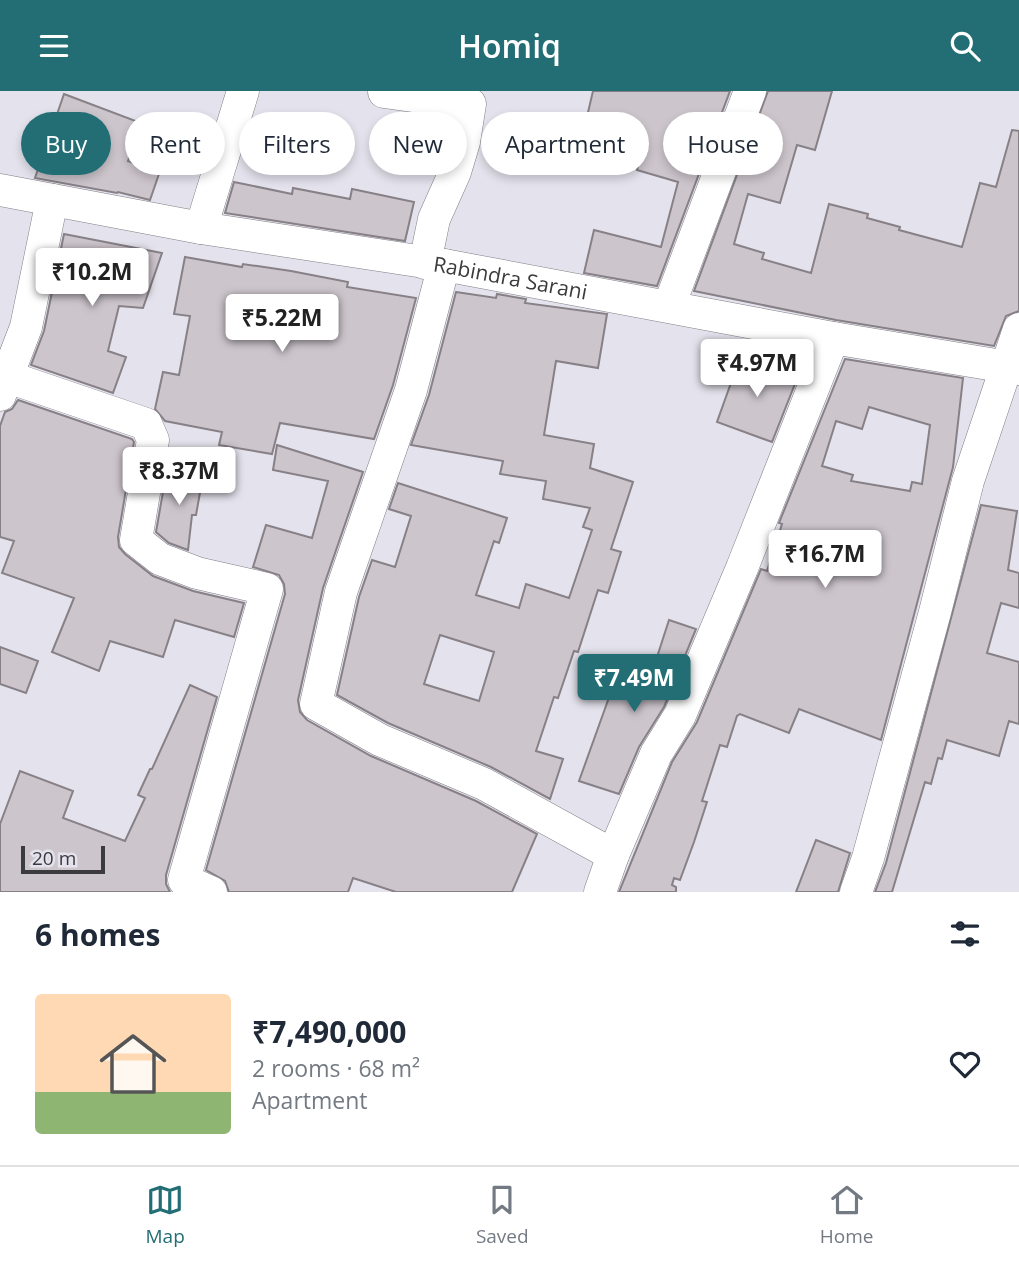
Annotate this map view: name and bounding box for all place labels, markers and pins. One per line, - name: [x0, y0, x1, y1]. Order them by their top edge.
- pin: ₹10.2M: [35, 249, 149, 308]
- pin: ₹5.22M: [225, 295, 339, 354]
- pin: ₹4.97M: [700, 339, 814, 399]
- pin: ₹8.37M: [122, 447, 236, 507]
- pin: ₹16.7M: [768, 531, 882, 590]
- pin: ₹7.49M: [577, 655, 691, 714]

